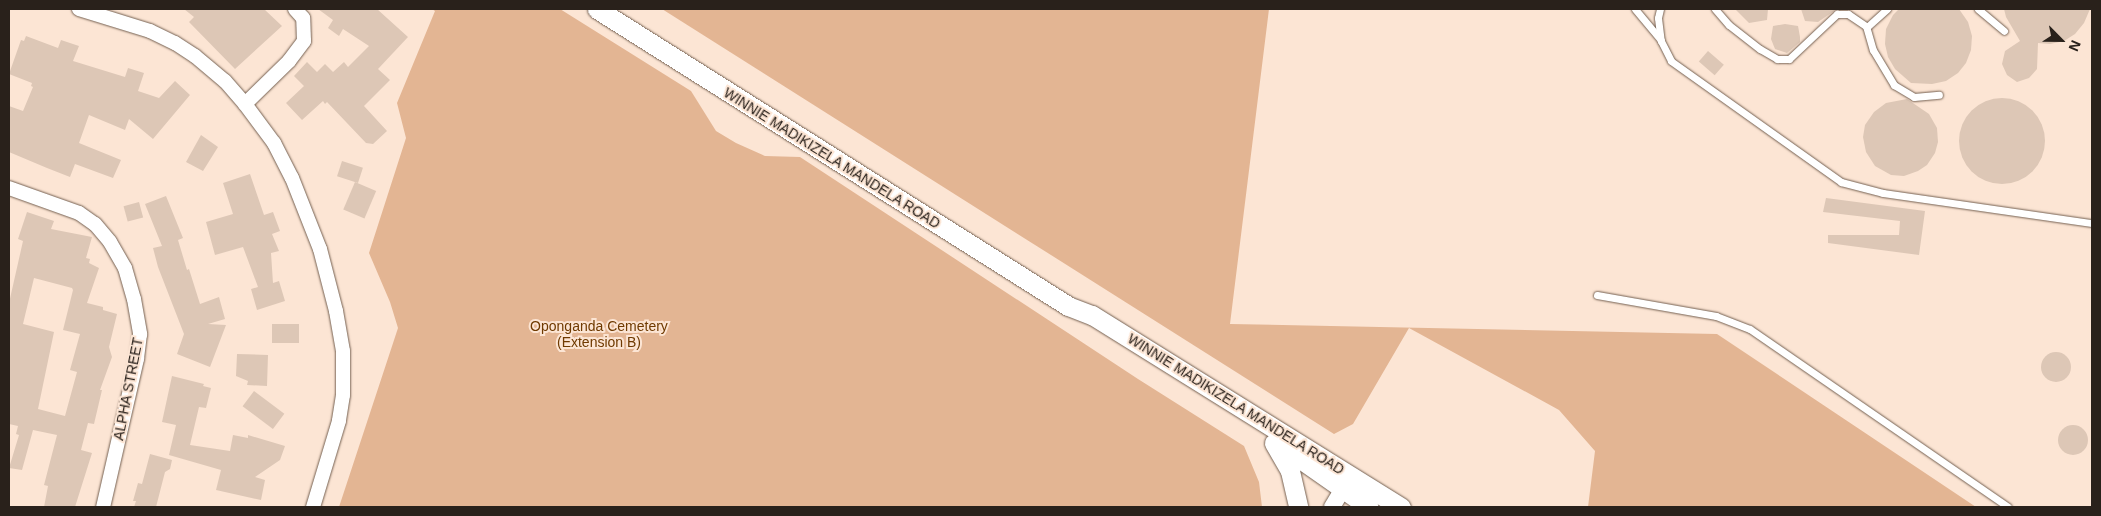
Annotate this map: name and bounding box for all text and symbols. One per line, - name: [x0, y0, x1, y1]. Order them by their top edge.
- north arrow: [2036, 15, 2086, 65]
- text: N: [2065, 38, 2084, 54]
- street label: WINNIE MADIKIZELA MANDELA ROAD: [720, 84, 944, 232]
- park label: Oponganda Cemetery (Extension B): [530, 318, 668, 351]
- street label: WINNIE MADIKIZELA MANDELA ROAD: [1124, 330, 1348, 478]
- street label: ALPHA STREET: [110, 336, 146, 442]

